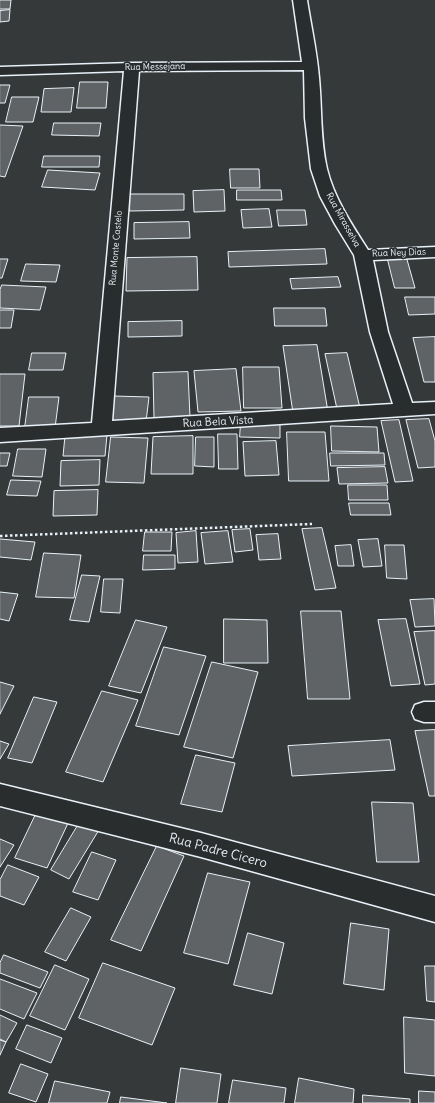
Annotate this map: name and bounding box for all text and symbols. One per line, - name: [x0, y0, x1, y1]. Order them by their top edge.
- street label: Rua Messejana: [125, 61, 185, 73]
- street label: Rua Mirasselva: [324, 191, 362, 249]
- street label: Rua Monte Castelo: [107, 210, 125, 286]
- street label: Rua Ney Dias: [372, 247, 426, 259]
- street label: Rua Bela Vista: [182, 414, 254, 430]
- street label: Rua Padre Cicero: [167, 830, 269, 872]

